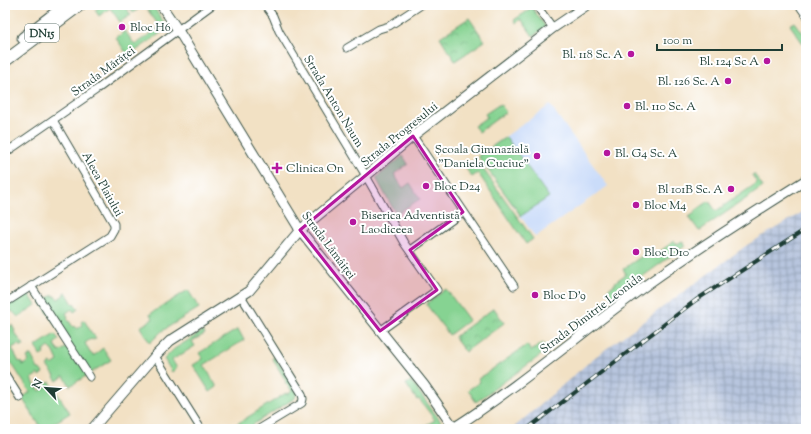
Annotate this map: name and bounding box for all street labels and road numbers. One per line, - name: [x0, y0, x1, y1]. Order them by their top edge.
- road number: DN15: [25, 24, 59, 42]
- street label: Strada Mărăței: [68, 42, 140, 101]
- street label: Strada Anton Naum: [298, 52, 368, 151]
- street label: Strada Progresului: [357, 98, 443, 172]
- street label: Aleea Plaiului: [77, 149, 128, 221]
- street label: Strada Lămâiței: [297, 208, 360, 284]
- street label: Strada Dimitrie Leonida: [537, 269, 647, 358]

